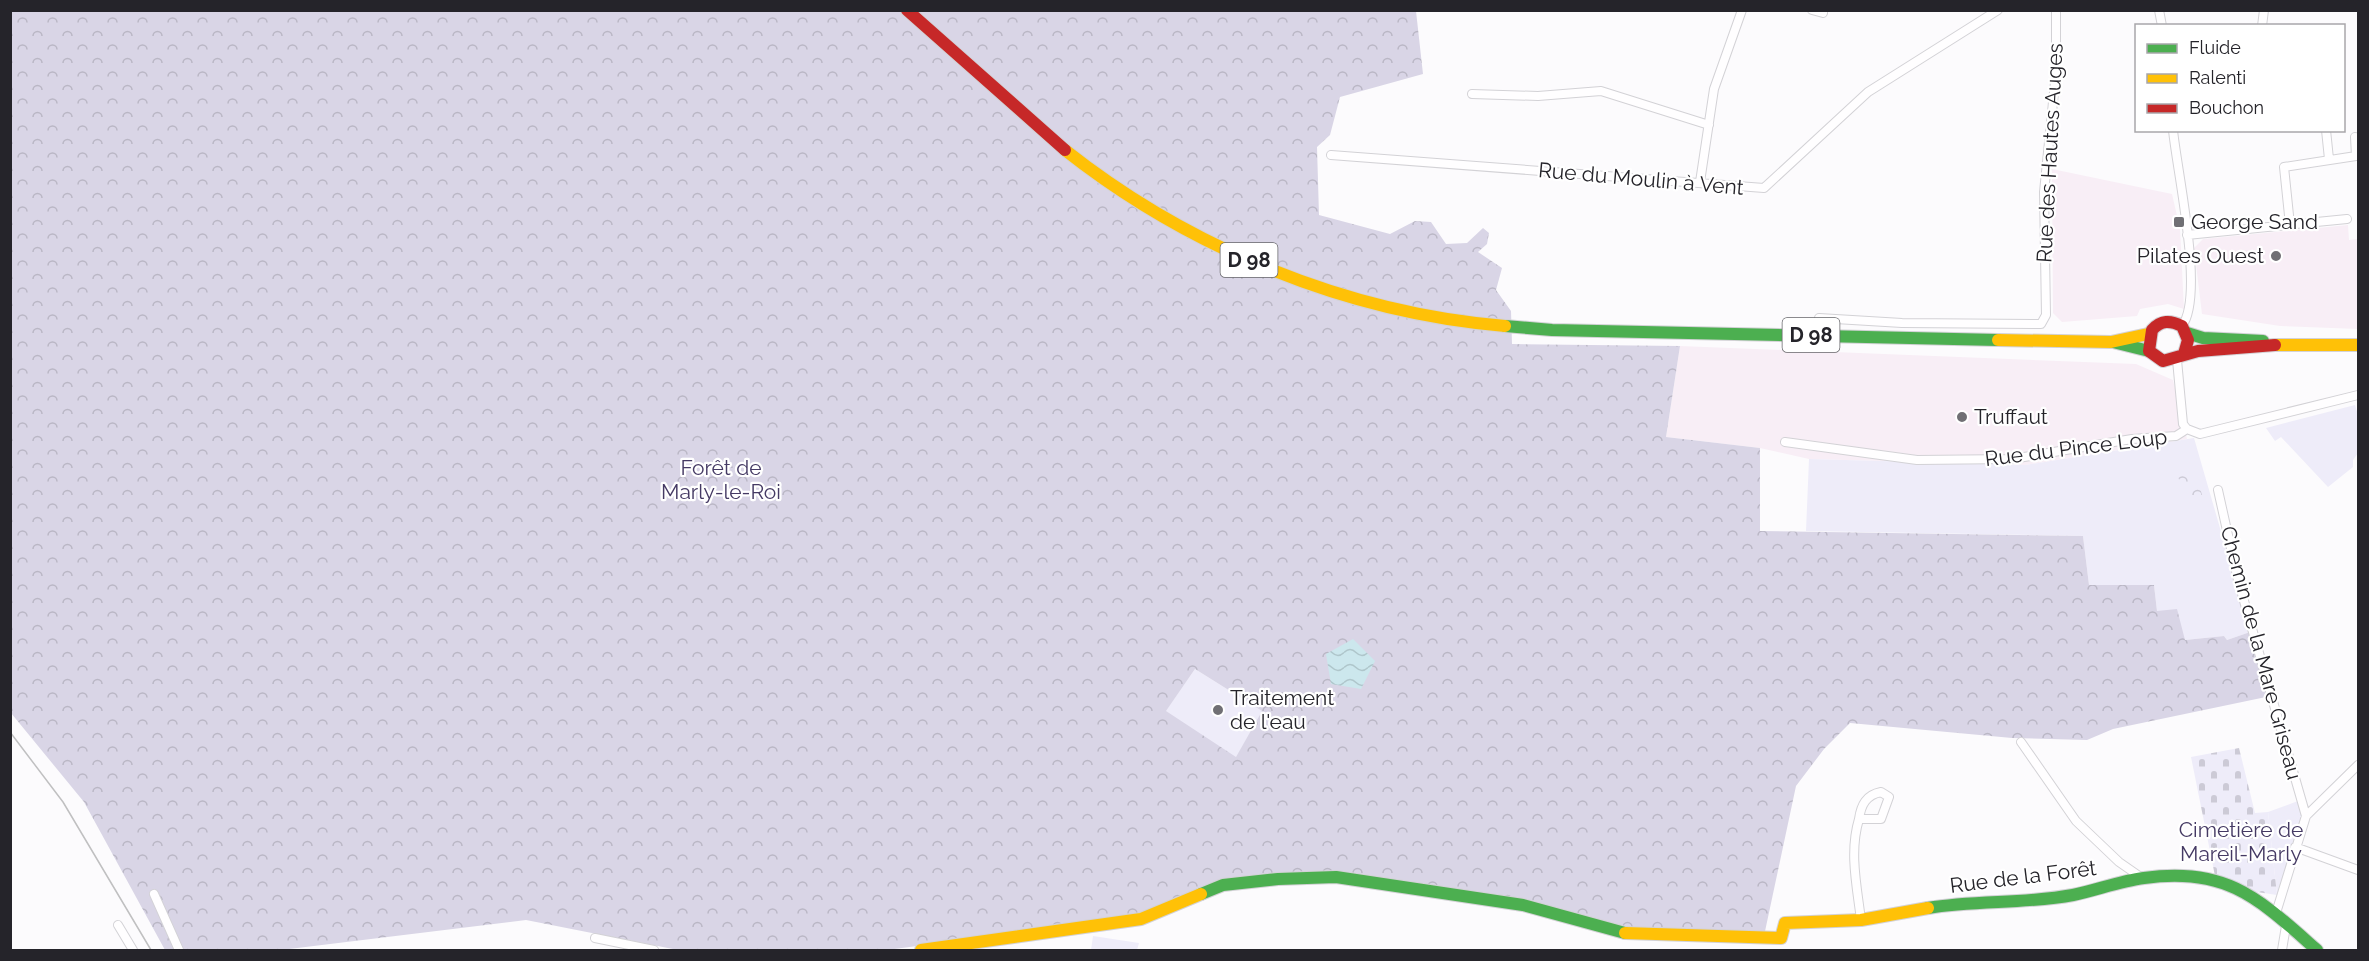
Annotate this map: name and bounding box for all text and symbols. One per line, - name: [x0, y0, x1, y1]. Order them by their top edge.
- legend: [2135, 24, 2345, 132]
- text: Fluide: [2189, 37, 2241, 58]
- street label: Rue des Hautes Auges: [2031, 43, 2068, 263]
- text: Ralenti: [2189, 67, 2246, 88]
- text: Bouchon: [2189, 97, 2264, 118]
- street label: Rue du Moulin à Vent: [1537, 157, 1745, 200]
- place label: George Sand: [2191, 209, 2318, 234]
- marker: George Sand: [2172, 215, 2186, 229]
- road number: D 98: [1220, 243, 1278, 277]
- place label: Pilates Ouest: [2137, 243, 2264, 268]
- marker: Pilates Ouest: [2269, 249, 2283, 263]
- road number: D 98: [1782, 318, 1840, 352]
- place label: Truffaut: [1974, 404, 2048, 429]
- marker: Truffaut: [1955, 410, 1969, 424]
- street label: Rue du Pince Loup: [1983, 424, 2169, 471]
- park label: Forêt de Marly-le-Roi: [661, 455, 781, 504]
- street label: Chemin de la Mare Griseau: [2216, 523, 2307, 782]
- place label: Traitement de l'eau: [1230, 685, 1334, 734]
- marker: Traitement de l'eau: [1211, 703, 1225, 717]
- park label: Cimetière de Mareil-Marly: [2179, 817, 2303, 866]
- street label: Rue de la Forêt: [1948, 855, 2098, 898]

